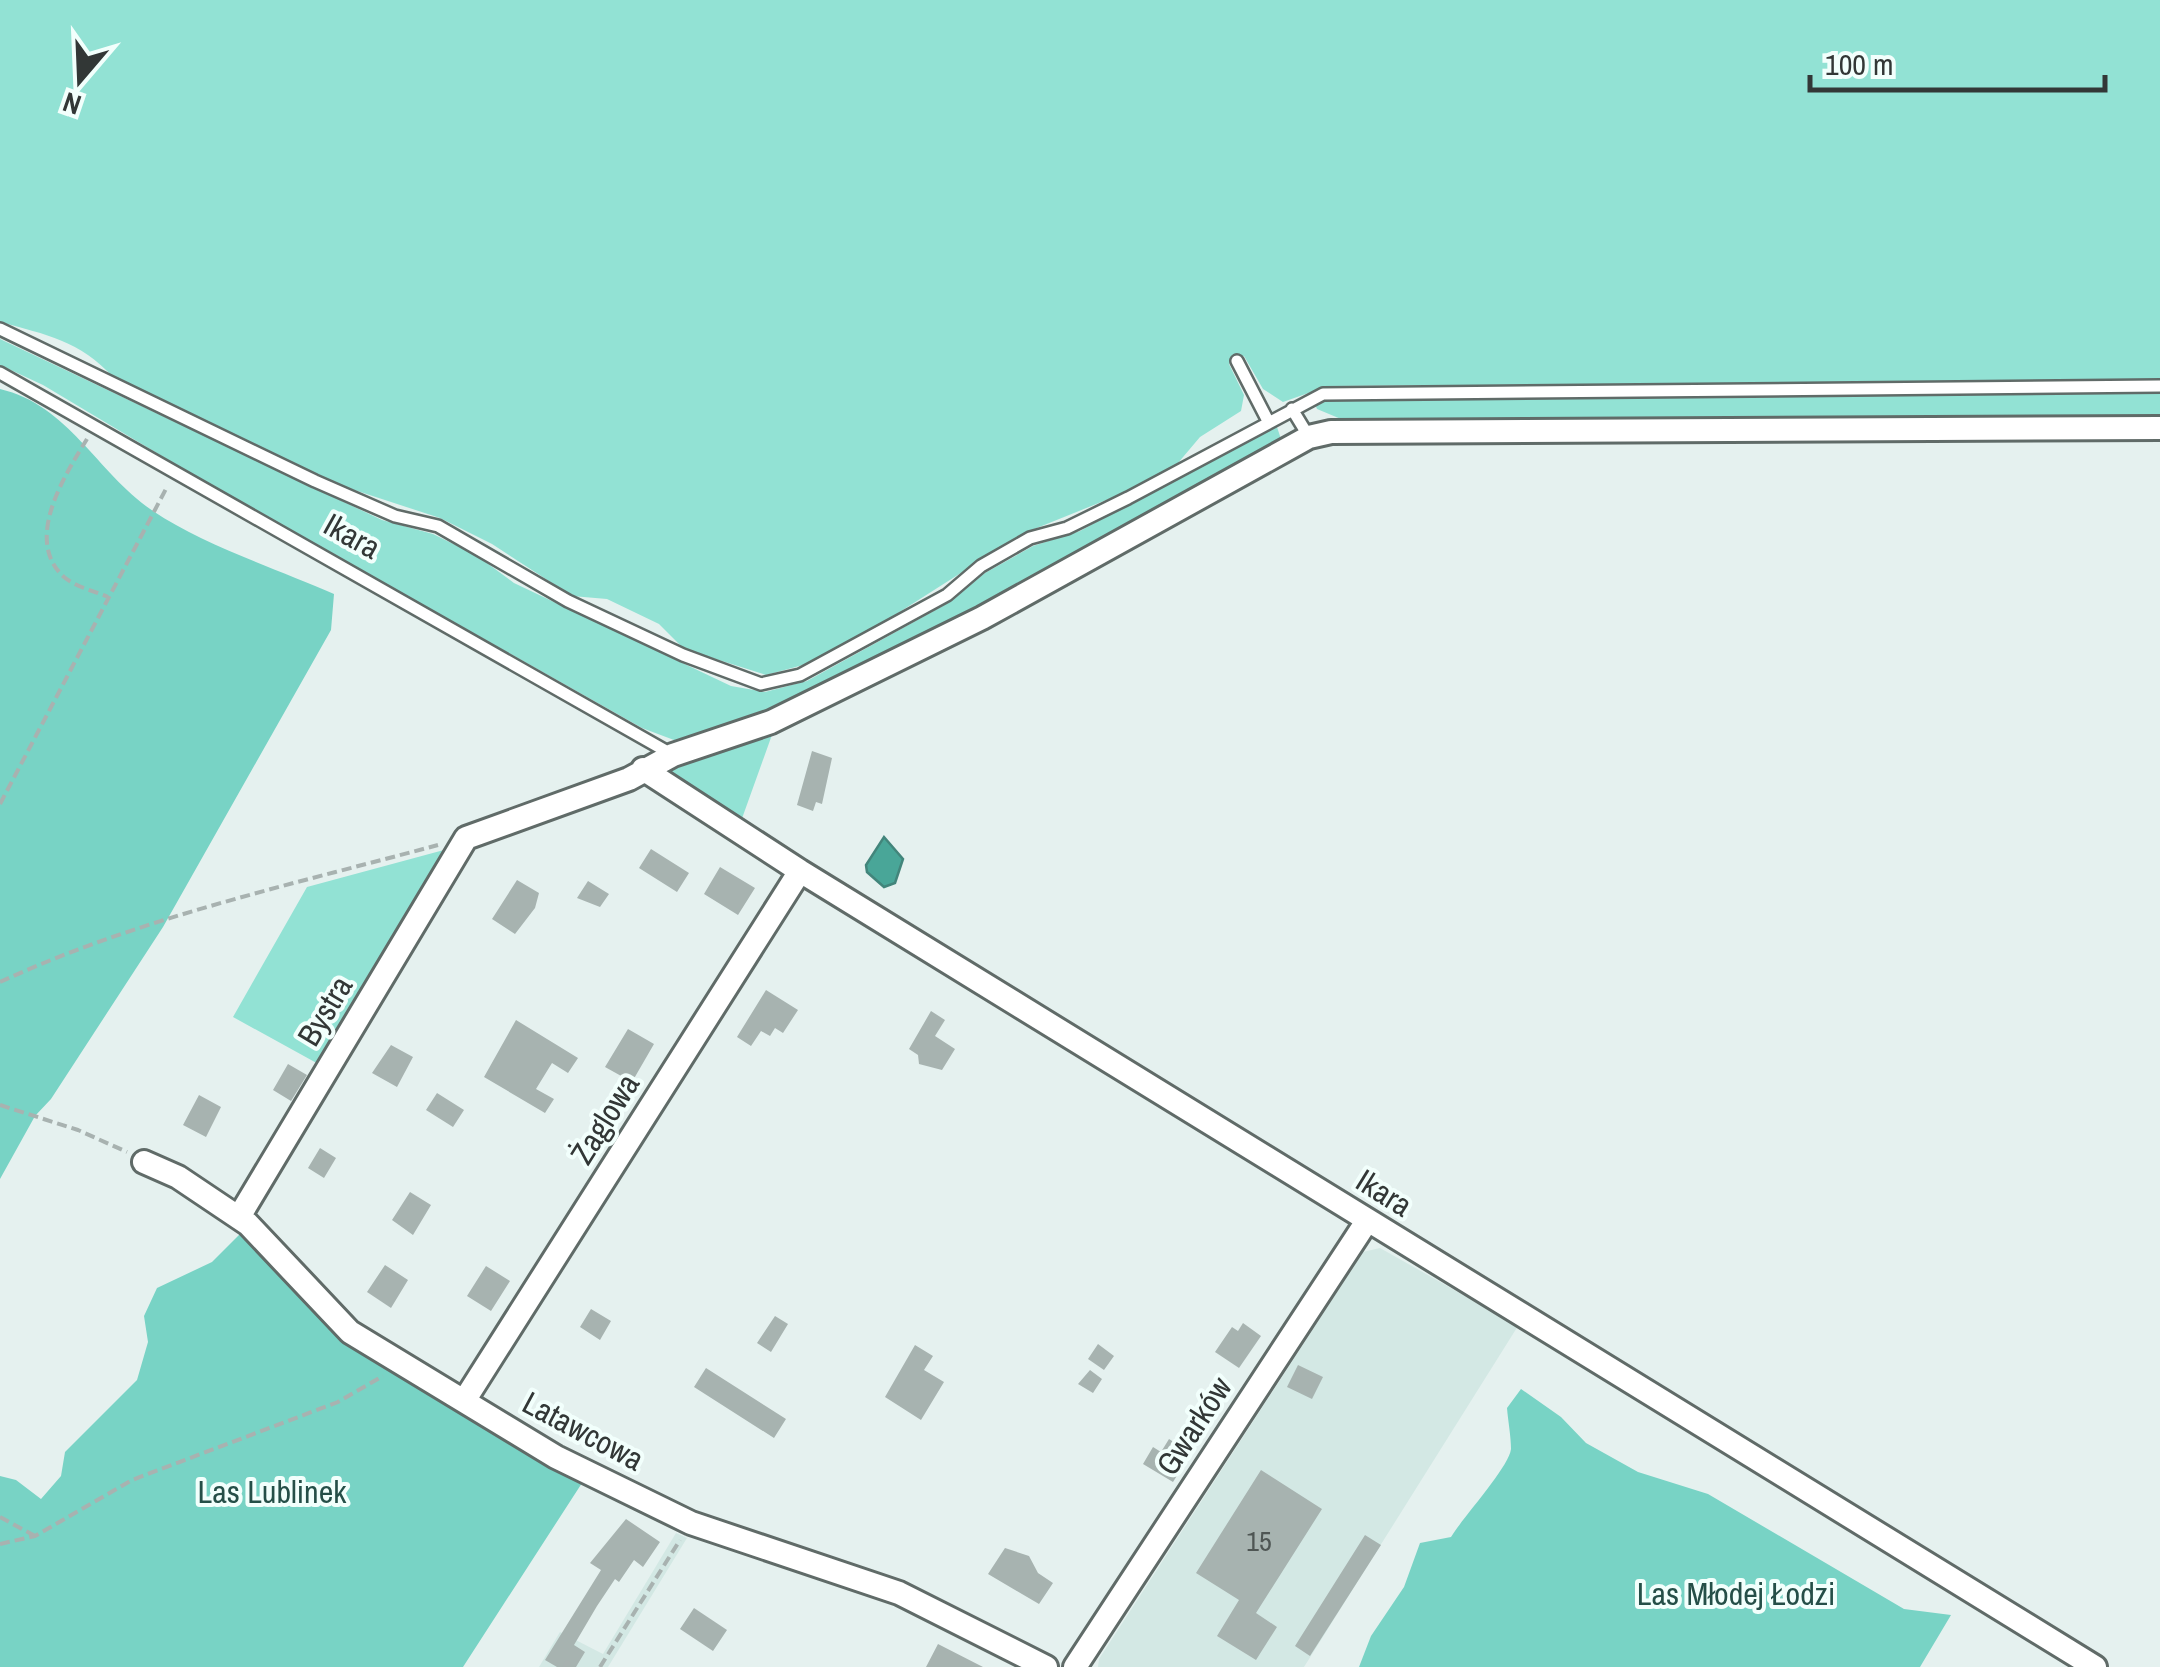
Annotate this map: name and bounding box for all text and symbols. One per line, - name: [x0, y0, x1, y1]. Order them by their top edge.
- north arrow: [30, 30, 130, 130]
- scale bar: [1810, 30, 2105, 92]
- text: 100 m: [1825, 44, 1893, 84]
- text: N: [58, 83, 86, 124]
- street label: Ikara: [316, 503, 389, 569]
- street label: Bystra: [287, 967, 362, 1054]
- street label: Żaglowa: [560, 1065, 649, 1172]
- street label: Ikara: [1348, 1159, 1421, 1226]
- street label: Gwarków: [1146, 1368, 1241, 1483]
- street label: Latawcowa: [515, 1381, 652, 1481]
- park label: Las Lublinek: [198, 1470, 347, 1513]
- house number: 15: [1246, 1522, 1272, 1560]
- park label: Las Młodej Łodzi: [1637, 1572, 1835, 1615]

